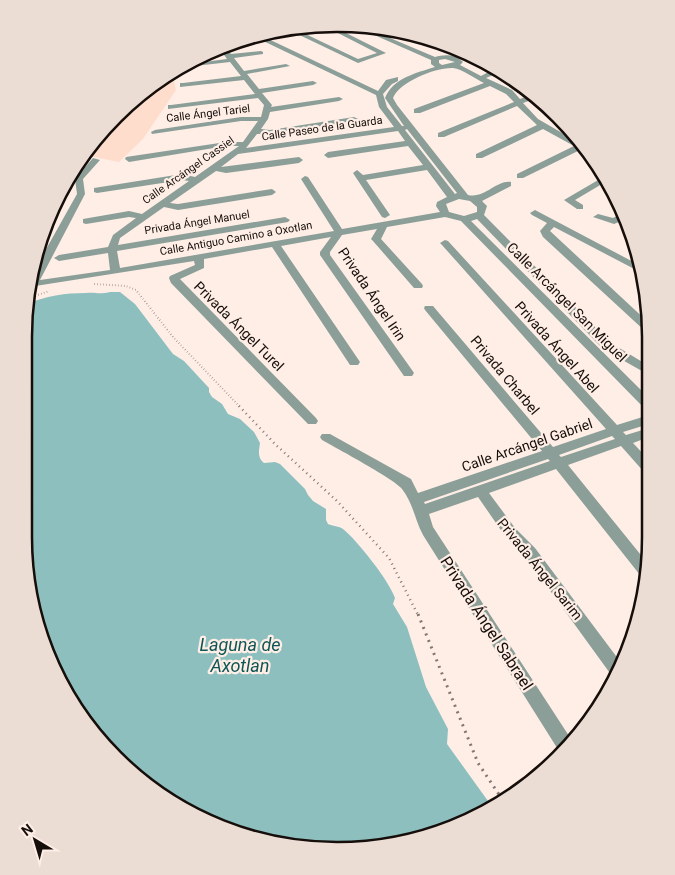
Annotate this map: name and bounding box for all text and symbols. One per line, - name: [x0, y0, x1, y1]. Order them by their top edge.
- street label: Calle Ángel Tariel: [165, 102, 251, 125]
- street label: Calle Paseo de la Guarda: [261, 114, 383, 143]
- street label: Calle Arcángel Cassiel: [140, 134, 237, 207]
- street label: Privada Ángel Manuel: [144, 208, 251, 237]
- street label: Calle Antiguo Camino a Oxotlan: [159, 219, 313, 258]
- street label: Calle Arcángel San Miguel: [504, 239, 630, 365]
- street label: Privada Ángel Irin: [335, 244, 410, 344]
- street label: Privada Ángel Turel: [191, 277, 288, 374]
- street label: Privada Ángel Abel: [512, 297, 603, 396]
- street label: Privada Charbel: [467, 332, 543, 418]
- street label: Calle Arcángel Gabriel: [460, 415, 594, 475]
- street label: Privada Ángel Sarim: [494, 515, 587, 623]
- street label: Privada Ángel Sabrael: [436, 553, 537, 694]
- water label: Laguna de Axotlan: [200, 634, 281, 676]
- north arrow: [10, 815, 60, 865]
- text: N: [18, 820, 36, 839]

